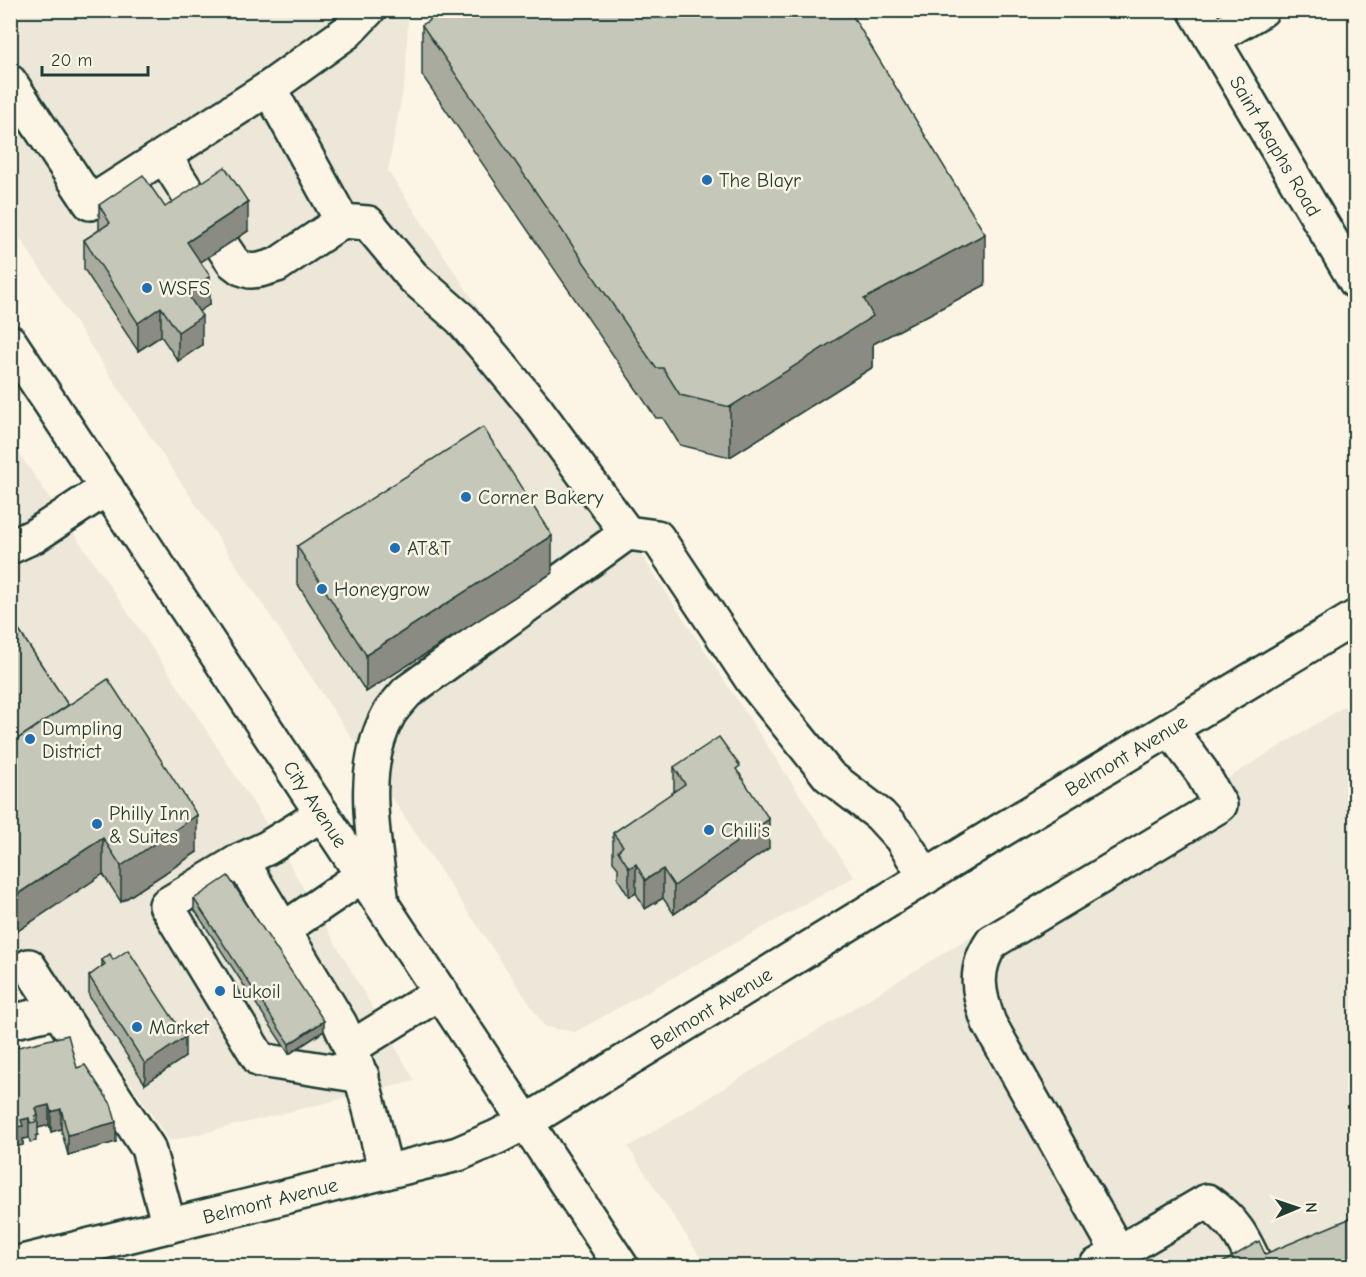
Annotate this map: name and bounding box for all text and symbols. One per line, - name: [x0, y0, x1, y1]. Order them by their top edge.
- scale bar: [42, 39, 148, 77]
- text: 20 m: [51, 50, 92, 71]
- street label: Saint Asaphs Road: [1225, 72, 1325, 221]
- place label: The Blayr: [719, 169, 801, 192]
- marker: The Blayr: [700, 173, 714, 187]
- place label: WSFS: [159, 277, 210, 300]
- marker: WSFS: [140, 281, 154, 295]
- place label: Corner Bakery: [478, 486, 603, 509]
- marker: Corner Bakery: [459, 490, 473, 504]
- place label: AT&T: [407, 537, 451, 560]
- marker: AT&T: [388, 541, 402, 555]
- place label: Honeygrow: [334, 578, 429, 601]
- marker: Honeygrow: [315, 582, 329, 596]
- street label: Belmont Avenue: [1061, 710, 1192, 801]
- place label: Dumpling District: [42, 717, 123, 763]
- marker: Dumpling District: [23, 732, 37, 746]
- street label: City Avenue: [278, 757, 352, 852]
- place label: Philly Inn & Suites: [109, 802, 190, 848]
- marker: Philly Inn & Suites: [90, 817, 104, 831]
- place label: Chili's: [721, 819, 770, 842]
- marker: Chili's: [702, 823, 716, 837]
- street label: Belmont Avenue: [646, 963, 776, 1055]
- place label: Lukoil: [232, 980, 281, 1003]
- marker: Lukoil: [213, 984, 227, 998]
- place label: Market: [149, 1016, 210, 1039]
- marker: Market: [130, 1020, 144, 1034]
- street label: Belmont Avenue: [200, 1173, 340, 1229]
- north arrow: [1267, 1178, 1327, 1238]
- text: N: [1302, 1202, 1320, 1213]

